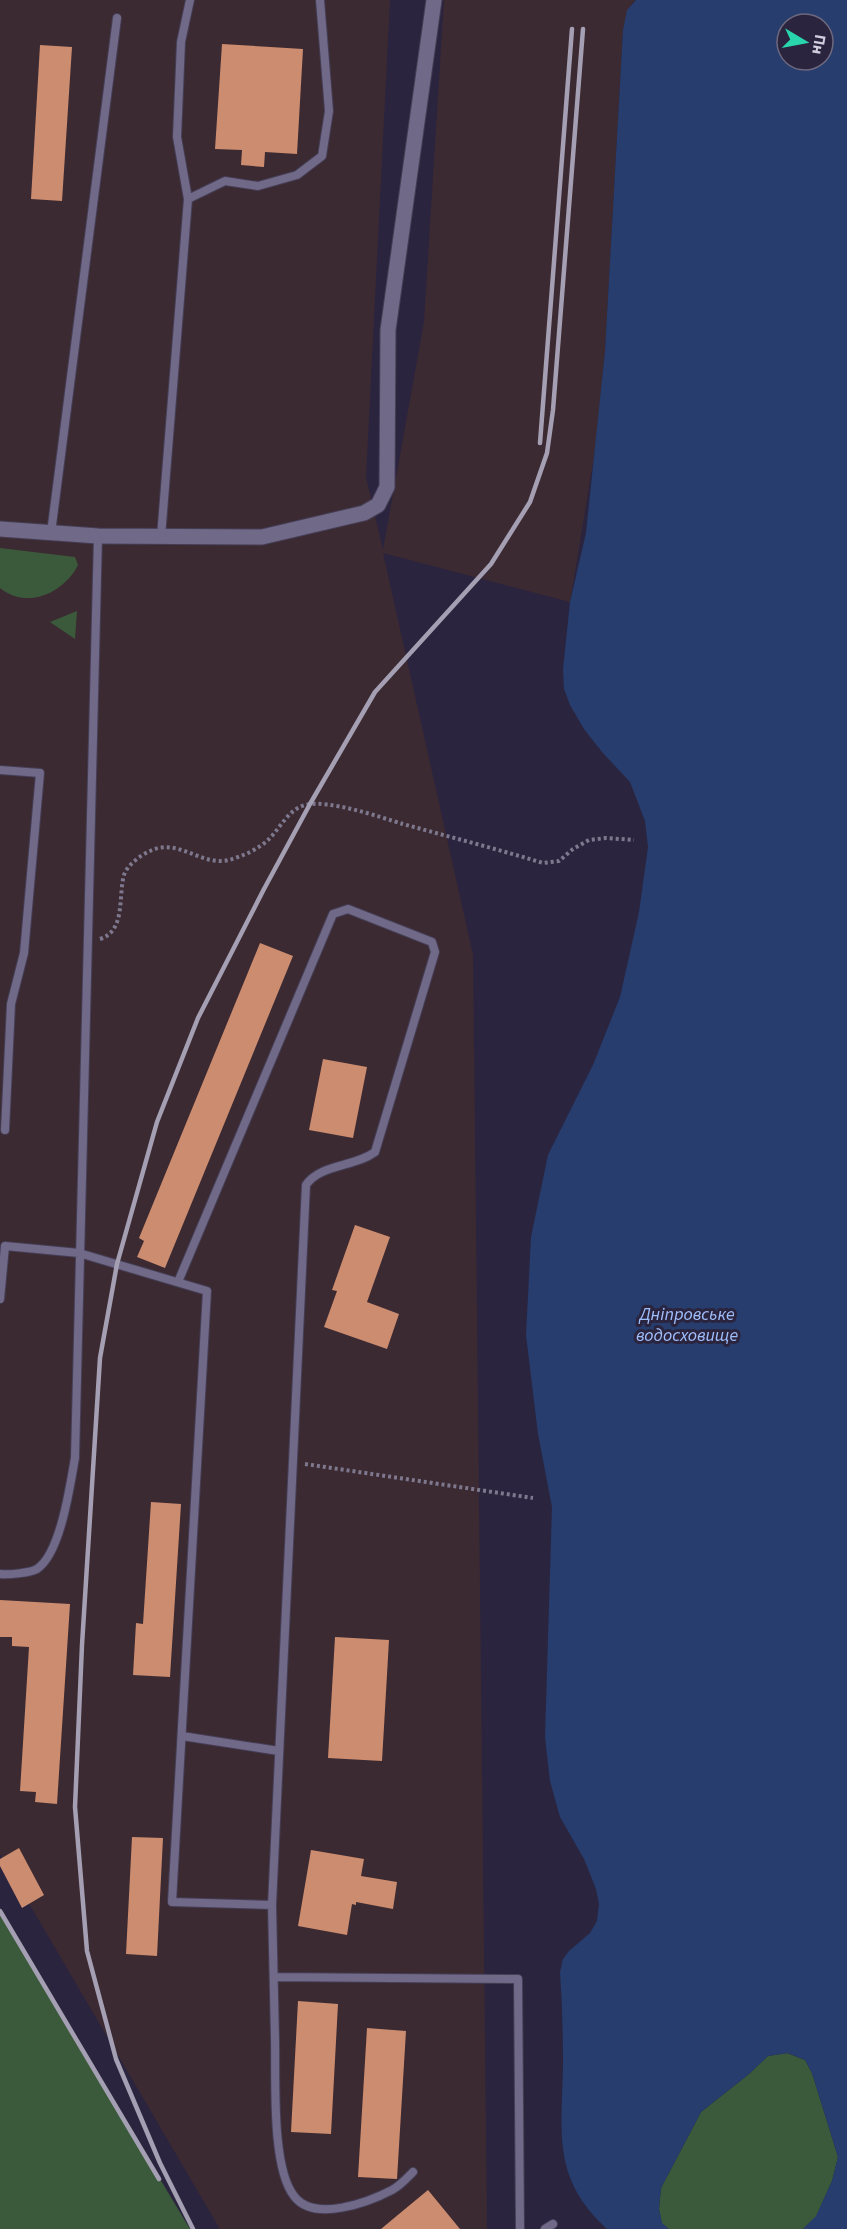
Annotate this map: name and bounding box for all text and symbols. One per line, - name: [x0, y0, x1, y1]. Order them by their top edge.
- north arrow: [775, 12, 835, 72]
- text: Пн: [806, 33, 831, 56]
- water label: Дніпровське водосховище: [636, 1302, 738, 1348]

